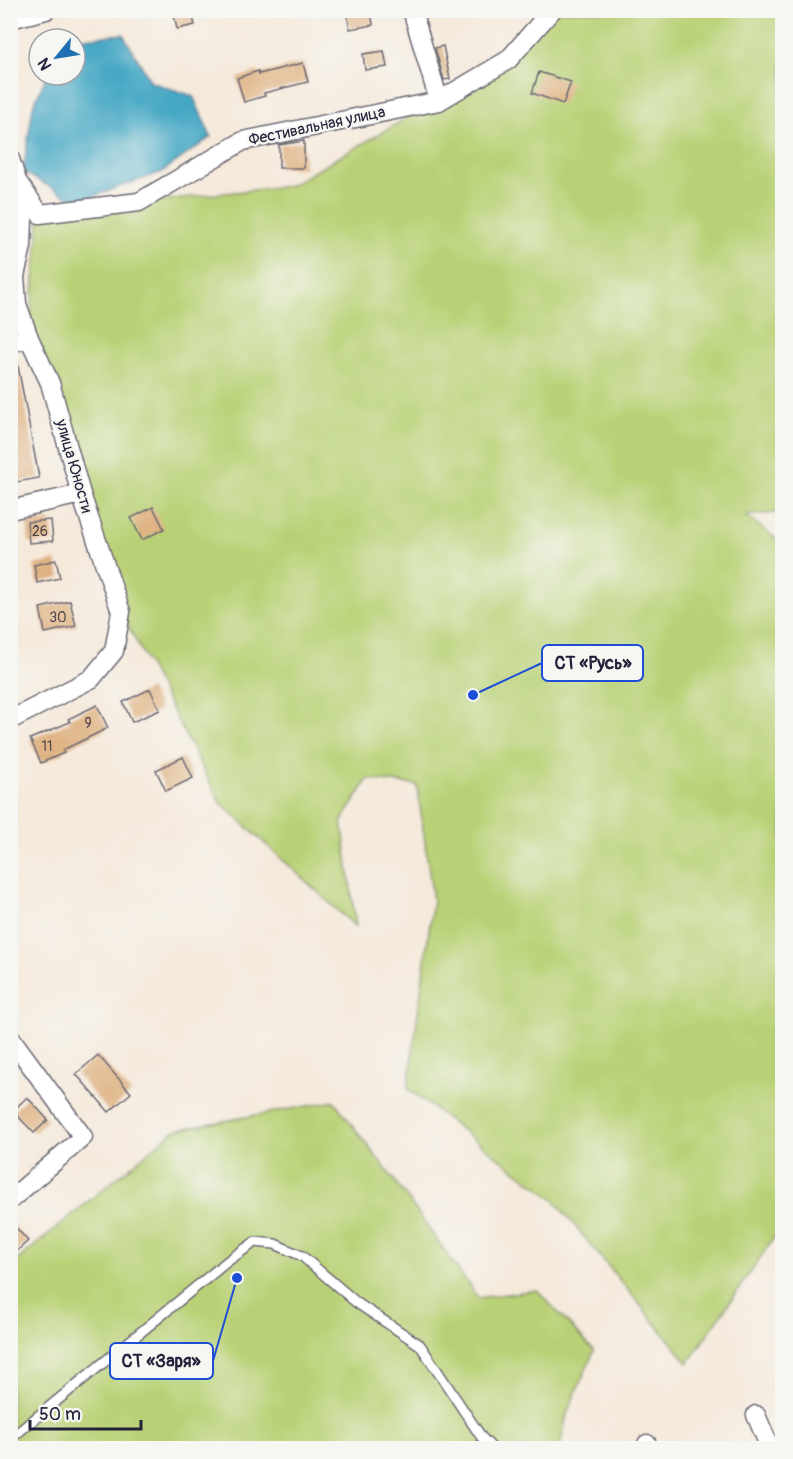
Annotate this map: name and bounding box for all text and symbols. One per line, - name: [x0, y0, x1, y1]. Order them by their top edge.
- north arrow: [27, 27, 87, 87]
- text: N: [33, 54, 56, 74]
- street label: Фестивальная улица: [247, 102, 387, 150]
- street label: улица Юности: [51, 416, 97, 515]
- house number: 26: [32, 523, 48, 540]
- house number: 30: [49, 609, 67, 626]
- callout: СТ «Русь»: [542, 645, 643, 681]
- text: СТ «Русь»: [554, 652, 632, 675]
- house number: 9: [84, 715, 92, 732]
- house number: 11: [42, 738, 52, 755]
- callout: СТ «Заря»: [110, 1343, 213, 1379]
- text: СТ «Заря»: [121, 1350, 201, 1373]
- scale bar: [30, 1393, 141, 1431]
- text: 50 m: [39, 1403, 81, 1426]

